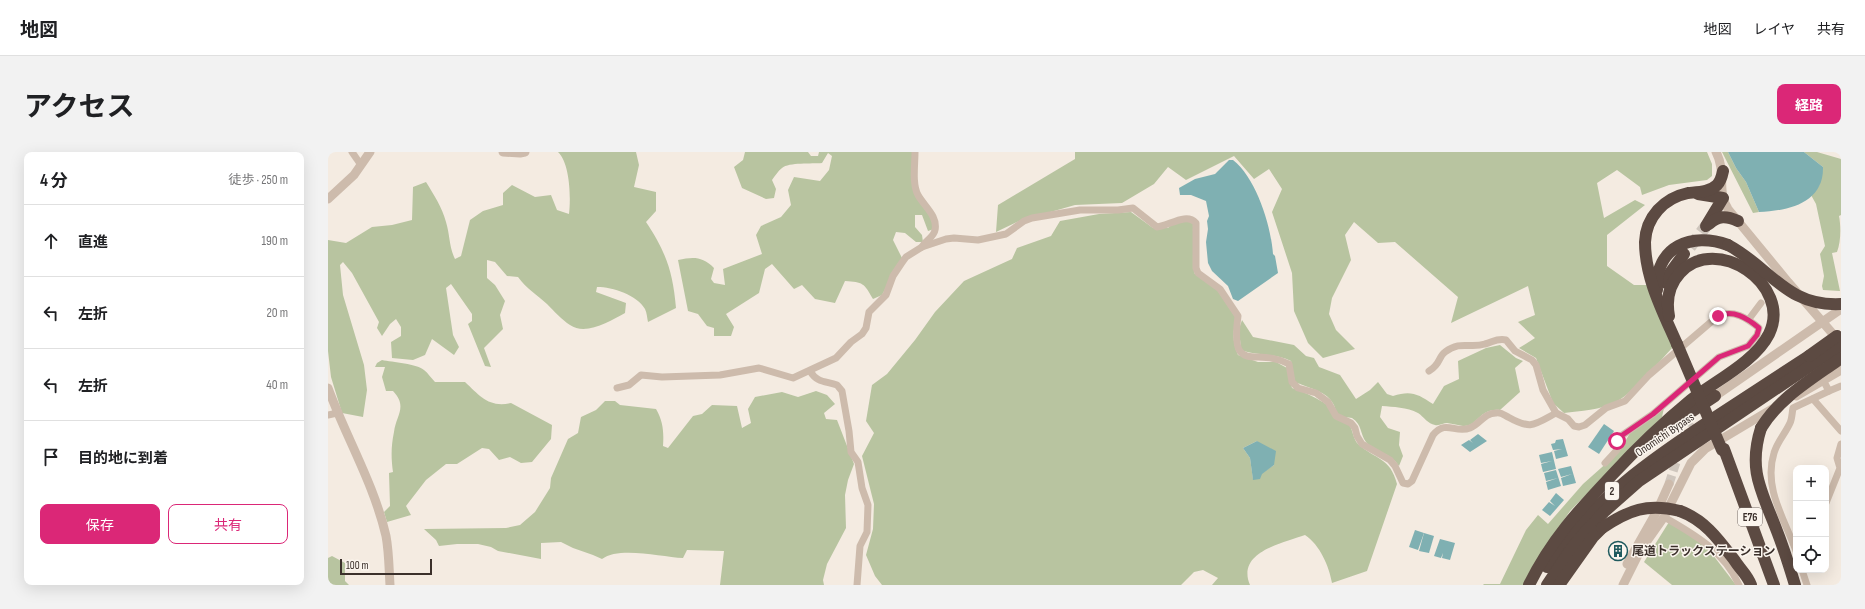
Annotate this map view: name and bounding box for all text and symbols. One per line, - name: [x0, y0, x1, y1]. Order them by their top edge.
- text: 地図: [20, 19, 58, 42]
- text: 地図: [1703, 21, 1731, 38]
- text: レイヤ: [1753, 21, 1795, 38]
- text: 共有: [1817, 21, 1845, 38]
- button: 経路: [1777, 84, 1841, 124]
- text: アクセス: [24, 91, 135, 124]
- text: 4 分: [40, 171, 68, 191]
- text: 徒歩 · 250 m: [228, 172, 288, 188]
- icon: ahead: [40, 230, 62, 252]
- text: 直進: [78, 233, 108, 252]
- text: 190 m: [261, 233, 288, 249]
- icon: left: [40, 302, 62, 324]
- text: 左折: [78, 305, 108, 324]
- text: 20 m: [266, 305, 288, 321]
- route end: [1709, 307, 1727, 325]
- icon: left: [40, 374, 62, 396]
- text: 左折: [78, 377, 108, 396]
- text: 40 m: [266, 377, 288, 393]
- street label: Onomichi Bypass: [1633, 410, 1697, 460]
- route start: [1608, 432, 1626, 450]
- icon: arrive: [40, 446, 62, 468]
- text: 目的地に到着: [78, 449, 168, 468]
- map controls: [1793, 465, 1829, 573]
- button: +: [1793, 465, 1829, 501]
- road number: 2: [1605, 482, 1619, 500]
- button: −: [1793, 501, 1829, 537]
- button: 保存: [40, 504, 160, 544]
- button: 共有: [168, 504, 288, 544]
- road number: E76: [1738, 508, 1762, 526]
- button: locate: [1793, 537, 1829, 573]
- building icon: 尾道トラックステーション: [1607, 540, 1629, 562]
- place label: 尾道トラックステーション: [1632, 544, 1775, 559]
- scale bar: [340, 557, 432, 576]
- text: 100 m: [346, 559, 368, 572]

